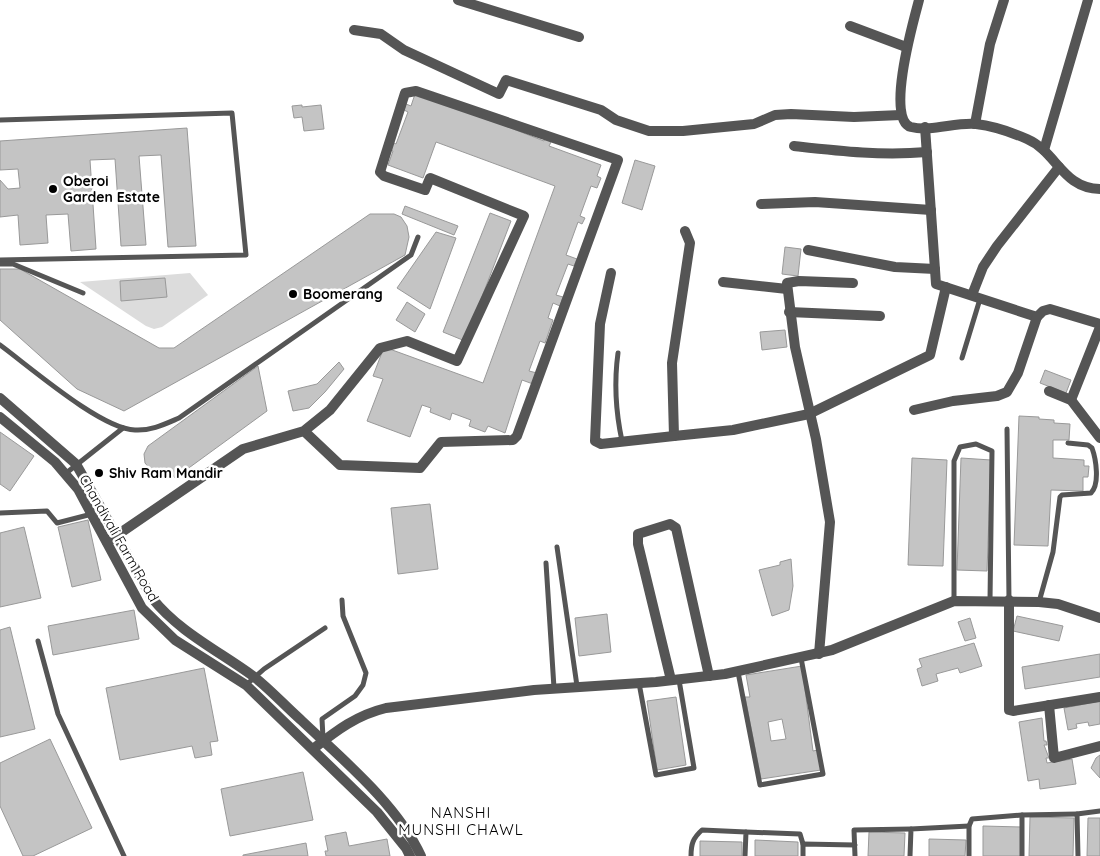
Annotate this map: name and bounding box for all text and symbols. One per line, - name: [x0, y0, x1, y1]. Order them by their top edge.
- place label: Oberoi Garden Estate: [63, 172, 160, 206]
- marker: Oberoi Garden Estate: [47, 183, 59, 195]
- place label: Boomerang: [303, 285, 383, 303]
- marker: Boomerang: [287, 288, 299, 300]
- place label: Shiv Ram Mandir: [109, 464, 223, 482]
- marker: Shiv Ram Mandir: [93, 467, 105, 479]
- street label: Chandivali Farm Road: [75, 471, 163, 605]
- district label: NANSHI MUNSHI CHAWL: [398, 803, 524, 839]

